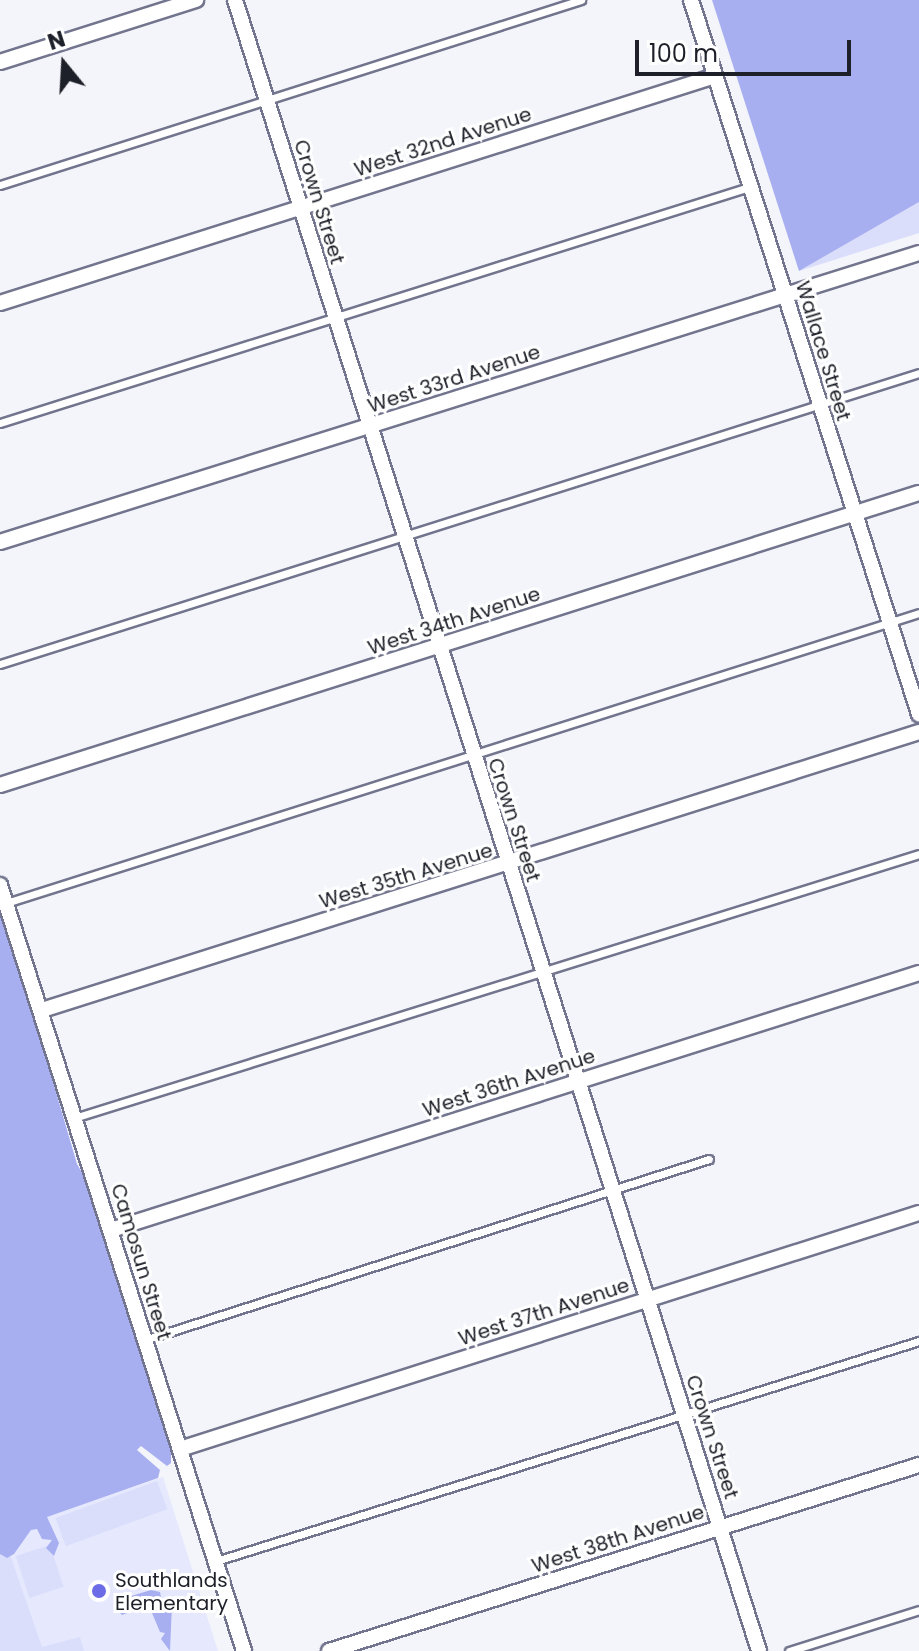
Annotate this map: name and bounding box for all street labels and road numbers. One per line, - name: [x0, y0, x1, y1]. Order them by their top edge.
- street label: West 32nd Avenue: [351, 102, 535, 182]
- street label: Crown Street: [289, 137, 349, 267]
- street label: Wallace Street: [790, 278, 856, 424]
- street label: West 33rd Avenue: [365, 340, 543, 418]
- street label: West 34th Avenue: [365, 582, 543, 660]
- street label: Crown Street: [483, 755, 545, 885]
- street label: West 35th Avenue: [317, 838, 495, 914]
- street label: West 36th Avenue: [420, 1044, 598, 1122]
- street label: Camosun Street: [106, 1181, 176, 1343]
- street label: West 37th Avenue: [456, 1273, 632, 1351]
- street label: Crown Street: [681, 1372, 743, 1502]
- street label: West 38th Avenue: [529, 1500, 707, 1578]

